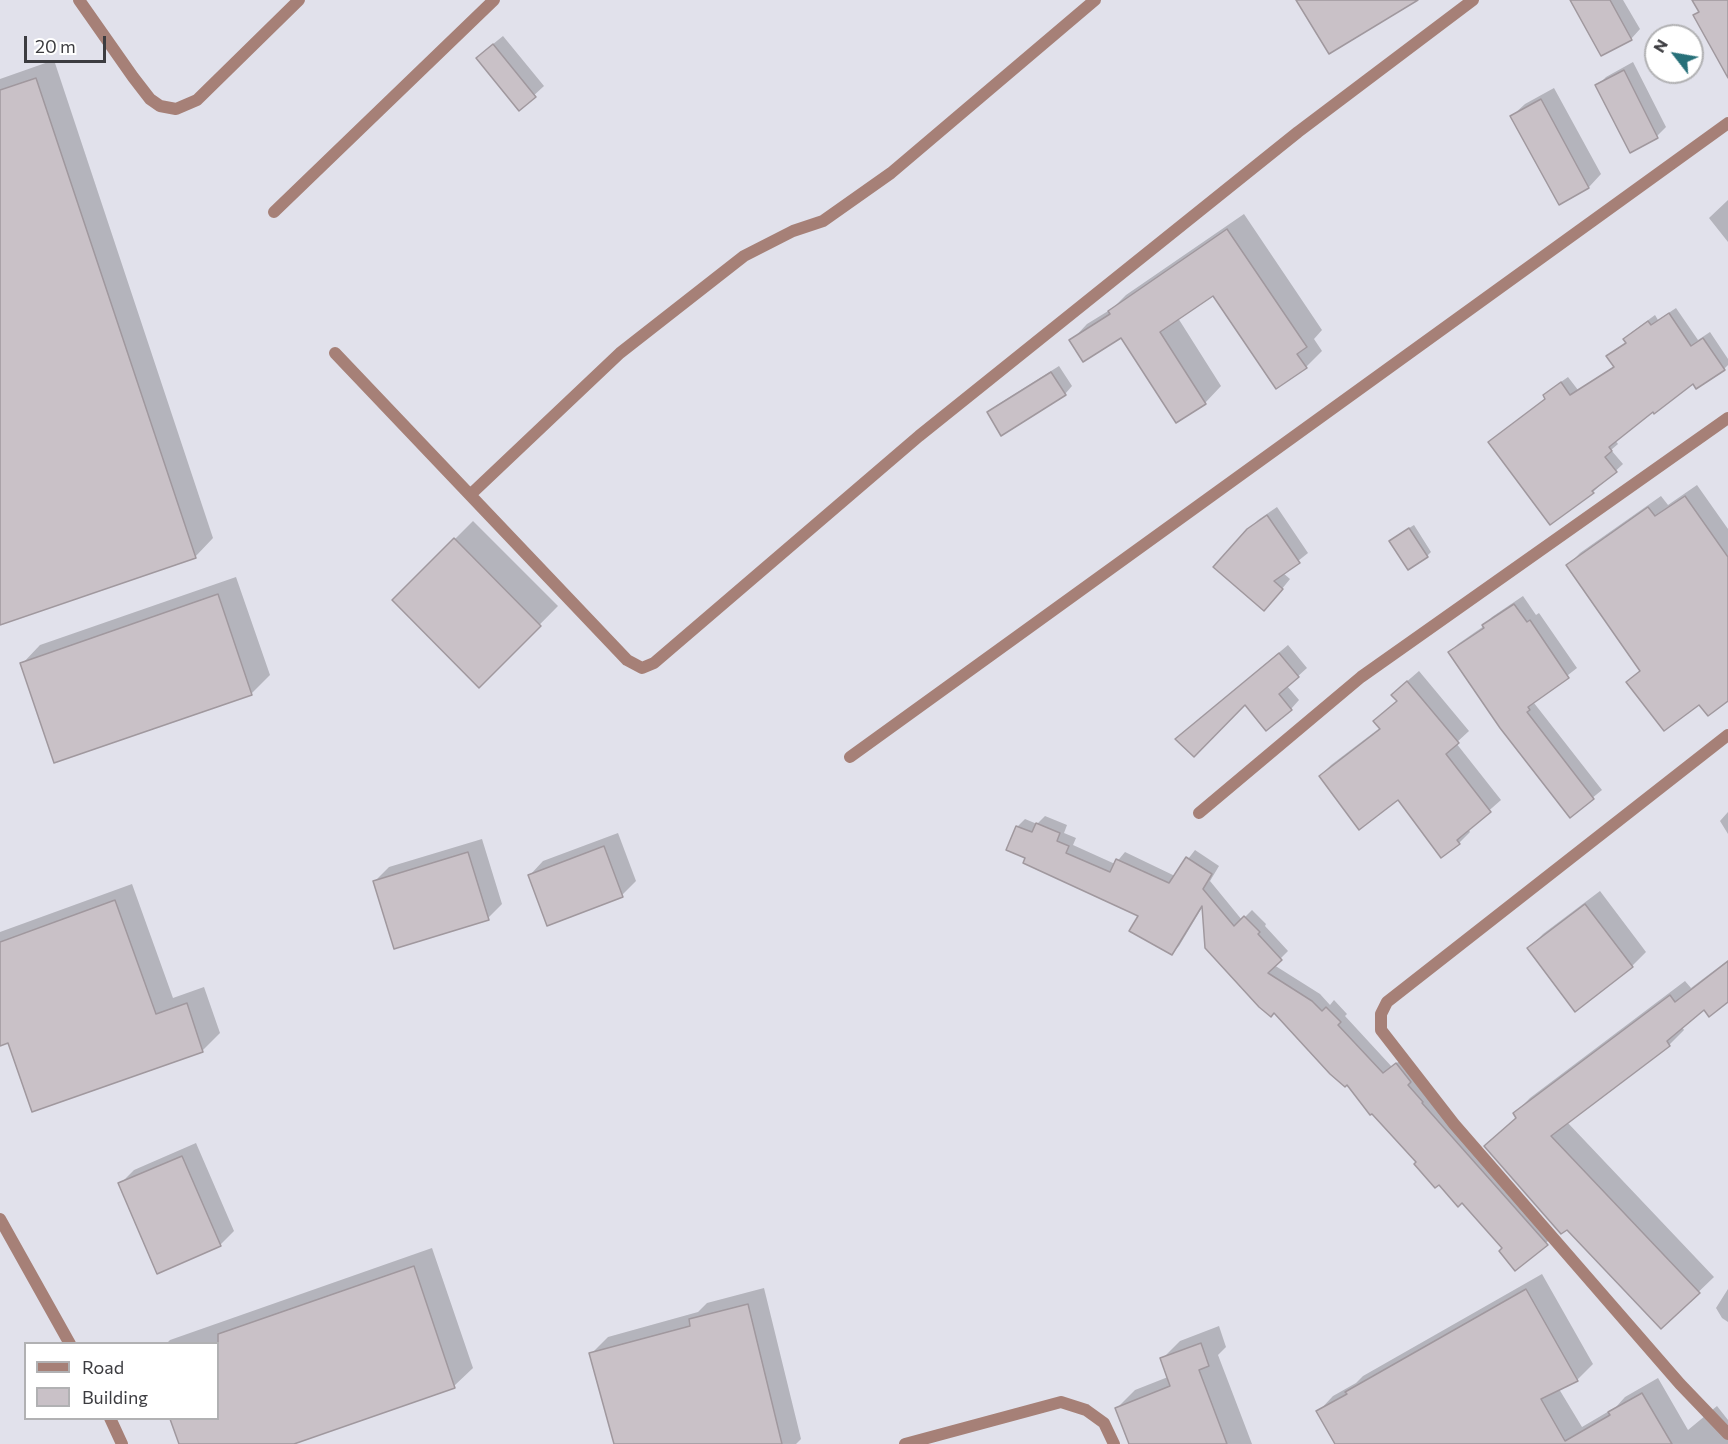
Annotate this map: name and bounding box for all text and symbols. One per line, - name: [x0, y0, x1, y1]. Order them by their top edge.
- scale bar: [27, 24, 110, 62]
- north arrow: [1644, 24, 1704, 84]
- text: 20 m: [35, 35, 76, 57]
- text: N: [1649, 35, 1671, 56]
- legend: [24, 1342, 219, 1420]
- text: Road: [82, 1356, 124, 1378]
- text: Building: [82, 1386, 148, 1408]

